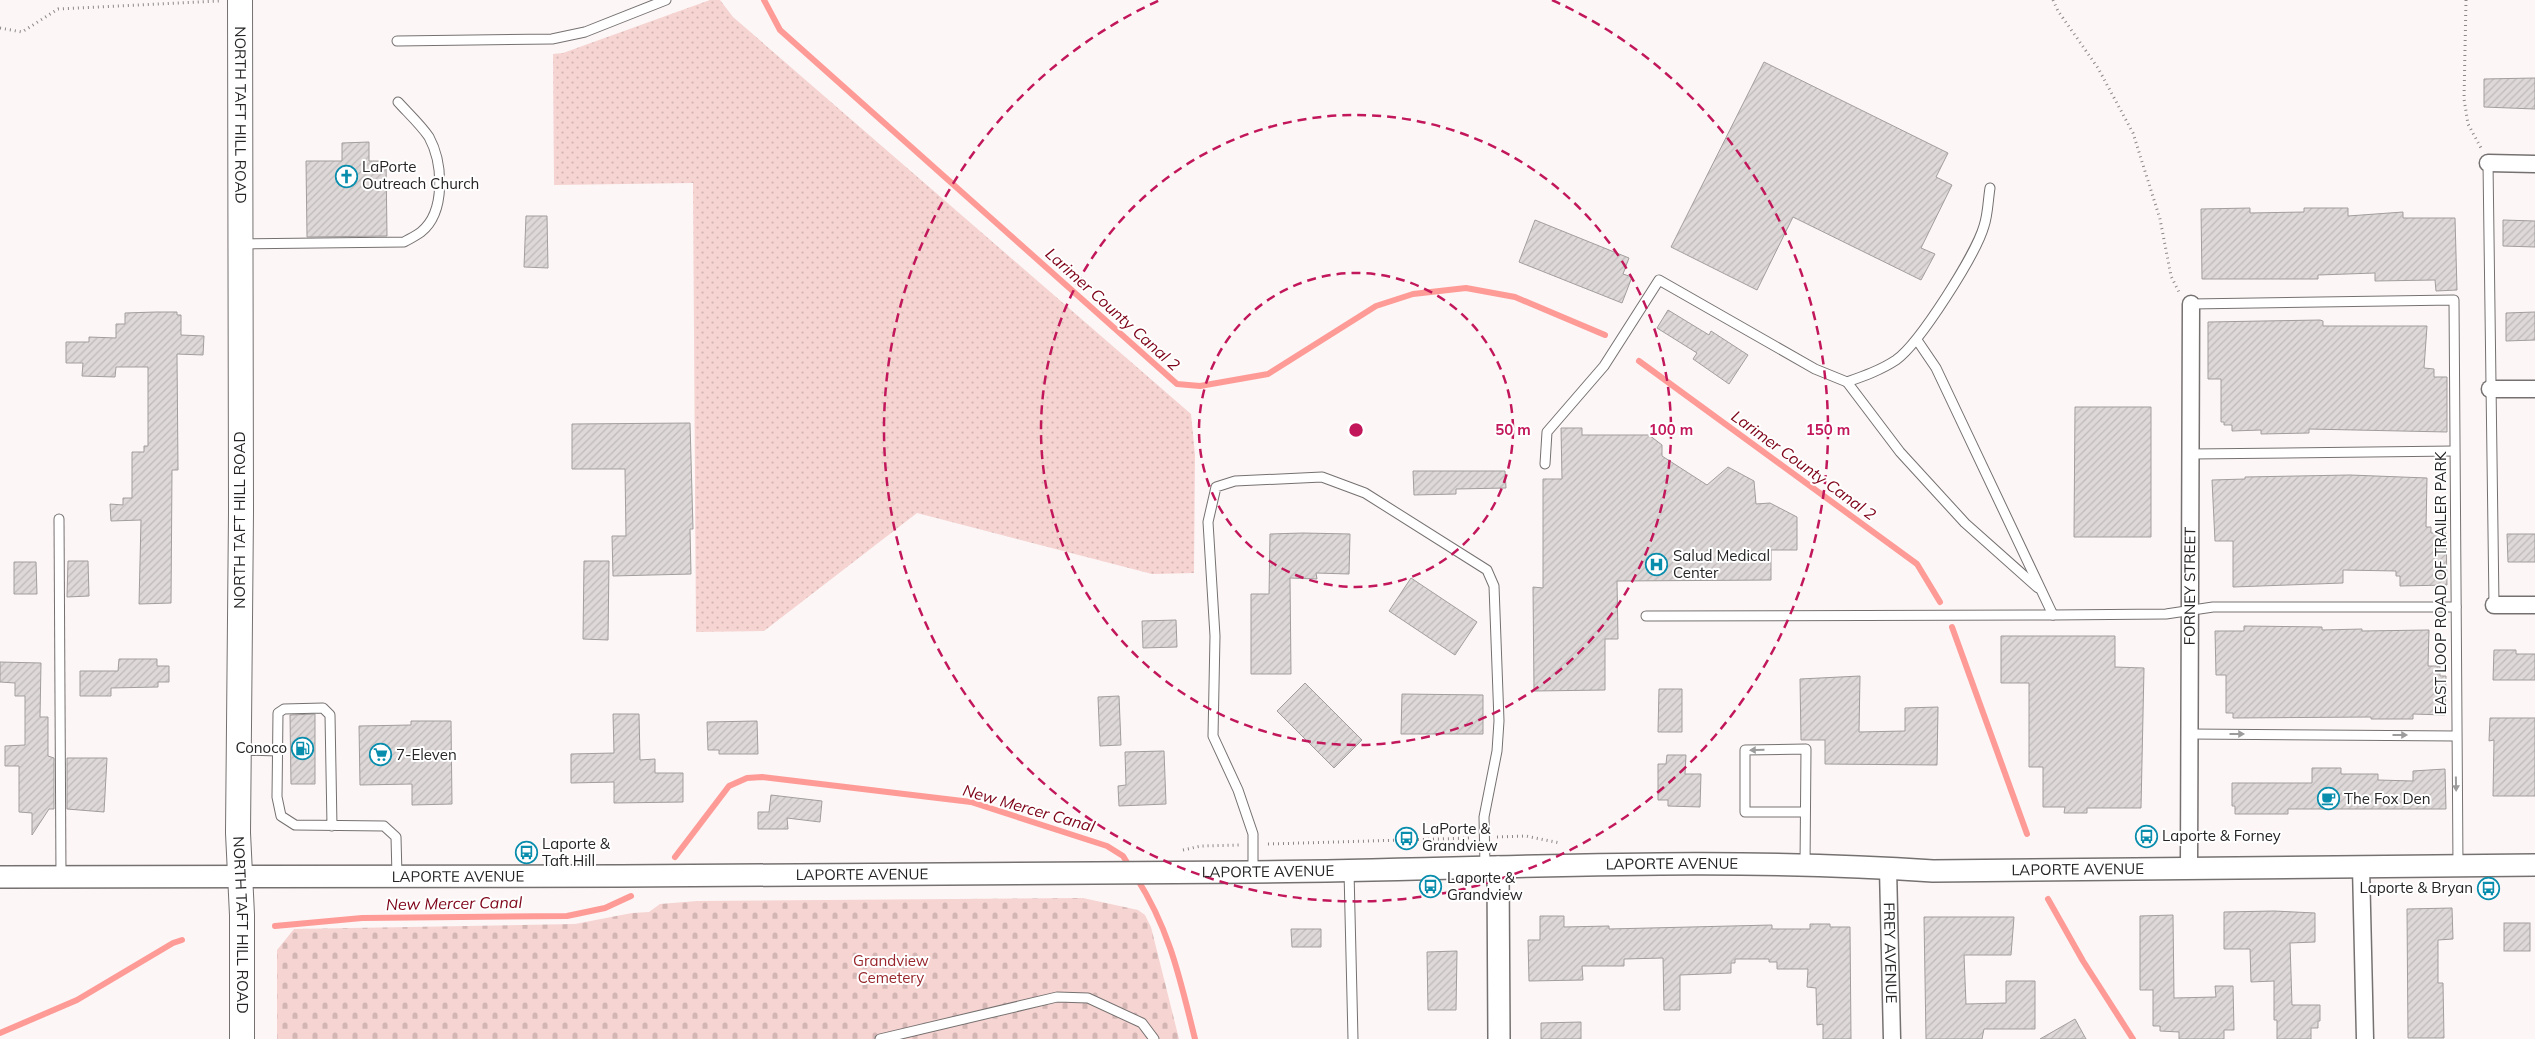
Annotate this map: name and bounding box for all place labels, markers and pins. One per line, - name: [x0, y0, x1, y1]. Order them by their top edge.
- place label: LaPorte Outreach Church: [362, 157, 479, 193]
- church icon: LaPorte Outreach Church: [334, 164, 358, 188]
- centre of rings: [1347, 421, 1365, 439]
- place label: Salud Medical Center: [1673, 546, 1770, 582]
- hospital icon: Salud Medical Center: [1645, 553, 1669, 577]
- fuel station icon: Conoco: [291, 736, 315, 760]
- place label: Conoco: [236, 738, 287, 757]
- supermarket icon: 7-Eleven: [368, 743, 392, 767]
- place label: 7-Eleven: [396, 745, 457, 764]
- cafe icon: The Fox Den: [2316, 787, 2340, 811]
- place label: The Fox Den: [2344, 789, 2431, 808]
- place label: LaPorte & Grandview: [1422, 819, 1498, 855]
- bus stop icon: Laporte & Forney: [2134, 824, 2158, 848]
- bus stop icon: LaPorte & Grandview: [1394, 826, 1418, 850]
- place label: Laporte & Forney: [2162, 826, 2281, 845]
- place label: Laporte & Taft Hill: [542, 834, 611, 870]
- bus stop icon: Laporte & Taft Hill: [514, 841, 538, 865]
- place label: Laporte & Grandview: [1447, 868, 1523, 904]
- bus stop icon: Laporte & Grandview: [1419, 875, 1443, 899]
- bus stop icon: Laporte & Bryan: [2477, 876, 2501, 900]
- place label: Laporte & Bryan: [2359, 878, 2473, 897]

